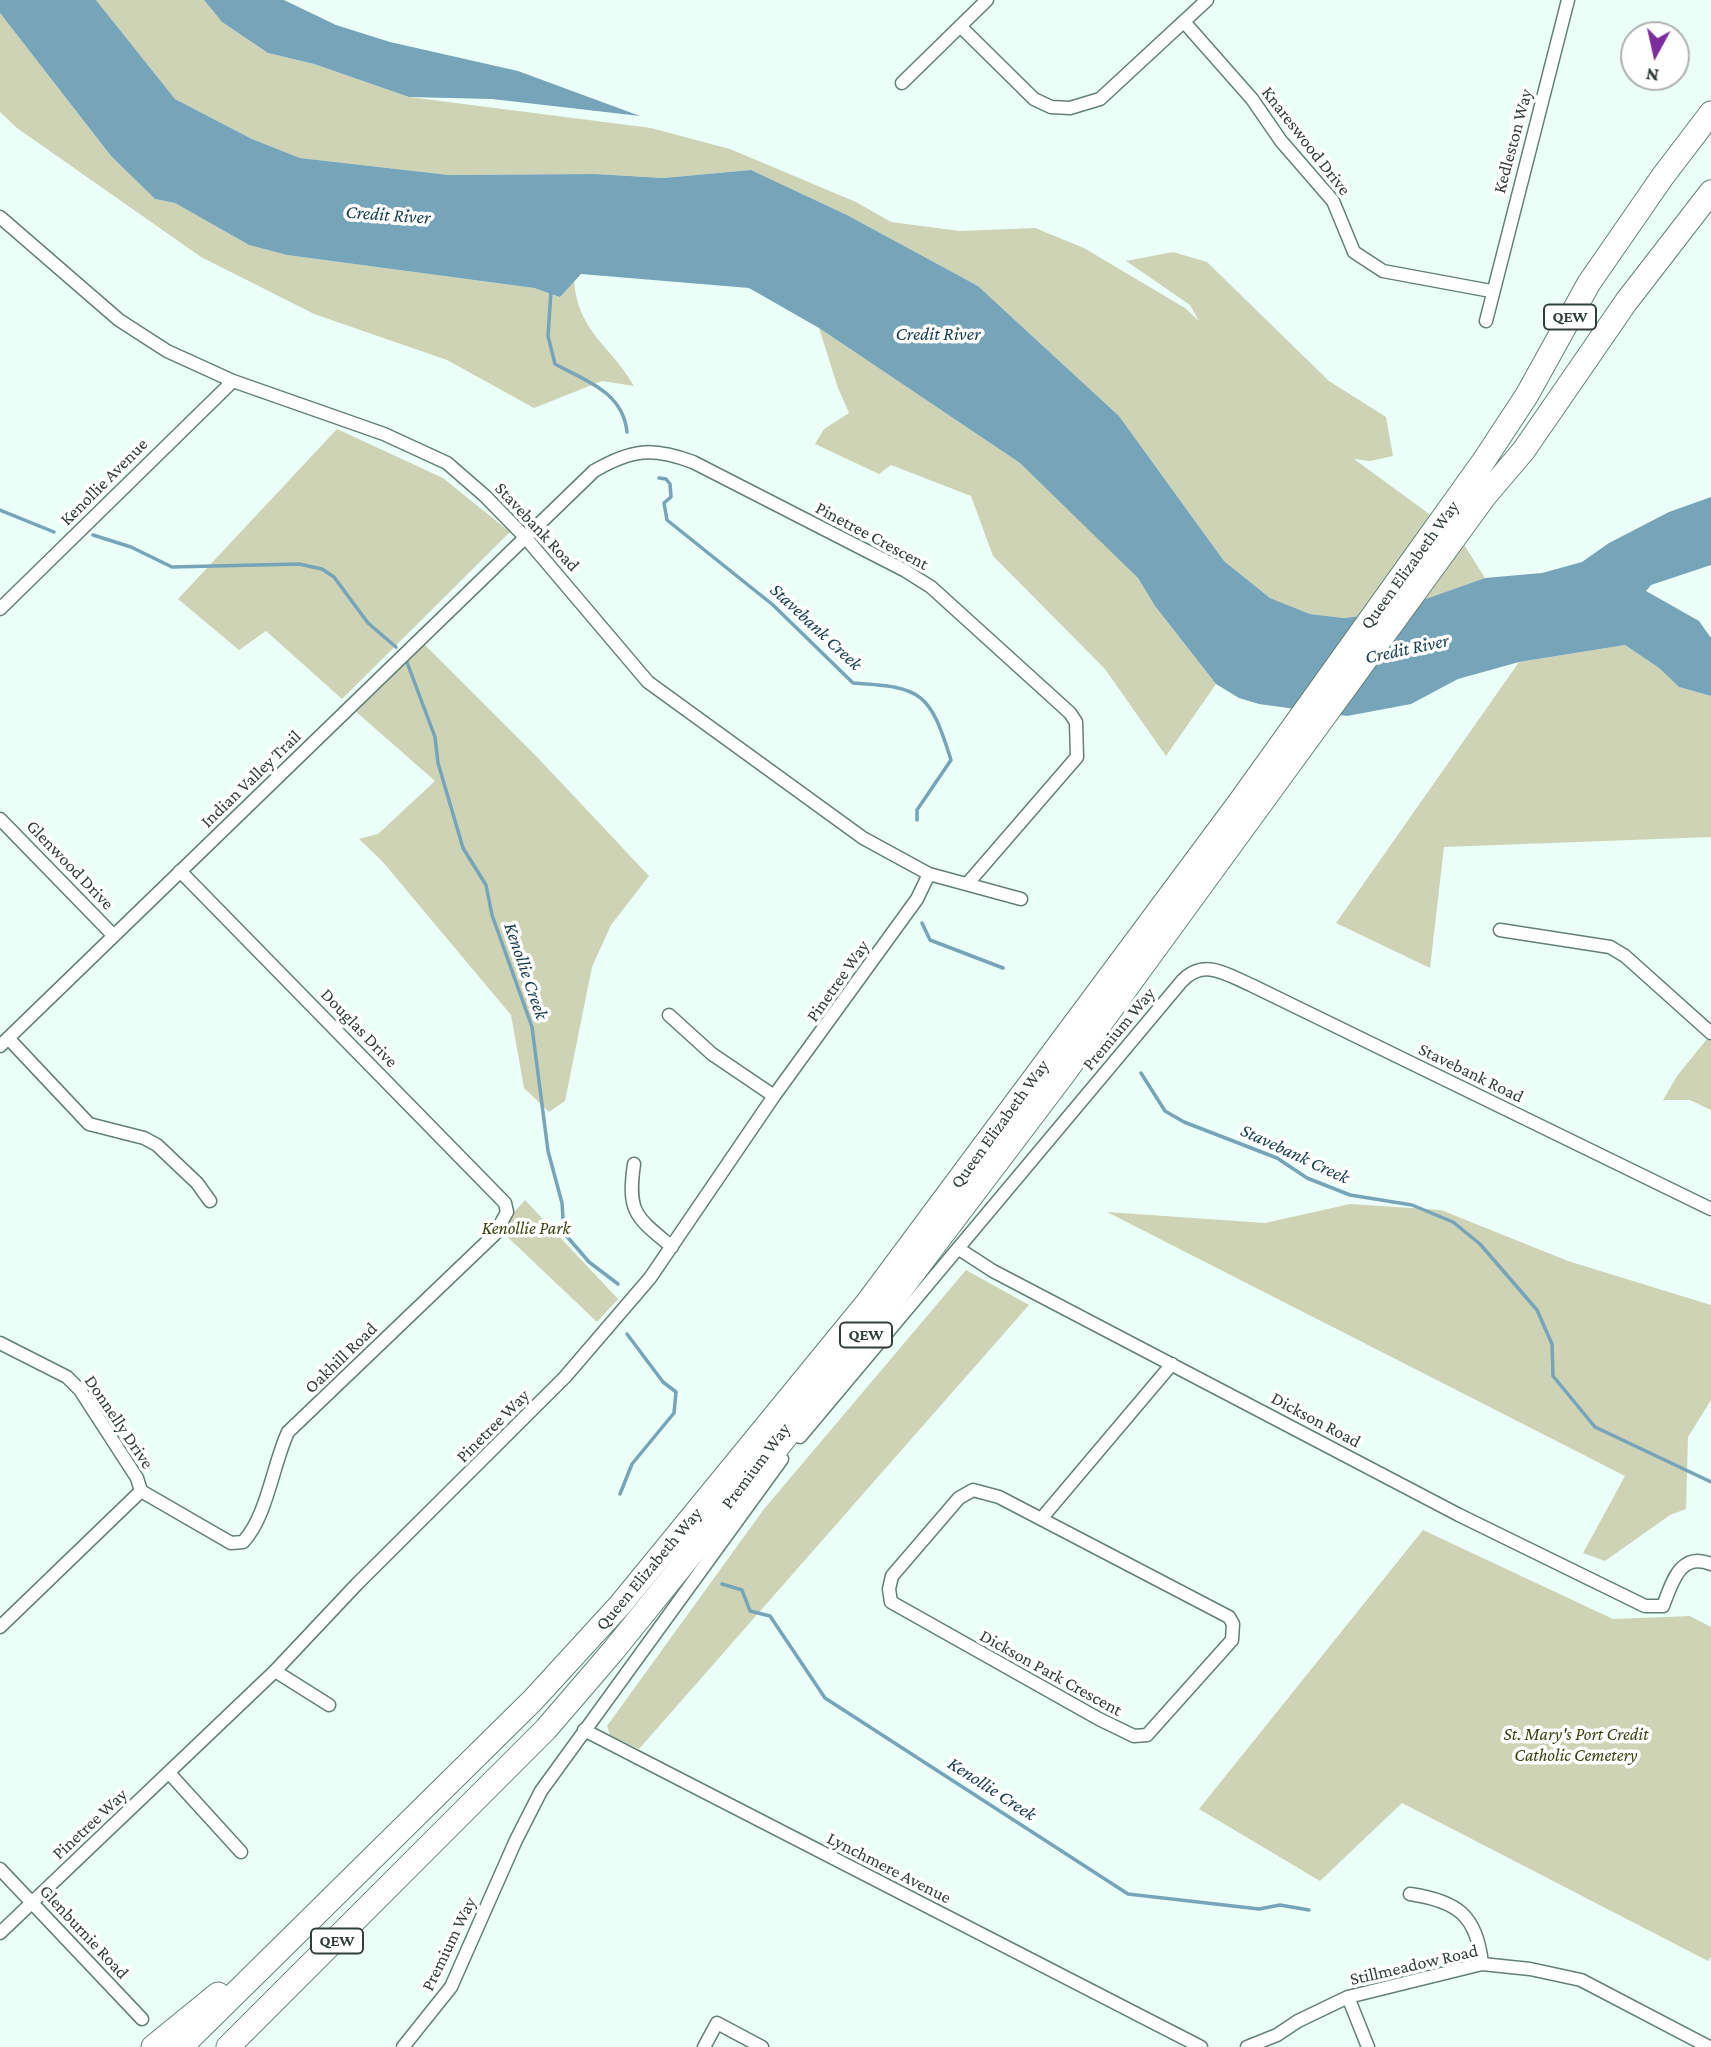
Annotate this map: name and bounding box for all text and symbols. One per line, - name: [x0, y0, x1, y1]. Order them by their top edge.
- north arrow: [1620, 21, 1690, 91]
- text: N: [1644, 64, 1660, 87]
- street label: Knareswood Drive: [1257, 82, 1355, 200]
- street label: Kedleston Way: [1489, 86, 1537, 196]
- water label: Credit River: [345, 201, 431, 229]
- road number: QEW: [1544, 304, 1596, 330]
- water label: Credit River: [895, 323, 981, 345]
- street label: Kenollie Avenue: [56, 434, 152, 530]
- street label: Stavebank Road: [490, 478, 584, 576]
- street label: Queen Elizabeth Way: [1356, 496, 1464, 634]
- street label: Pinetree Crescent: [812, 497, 932, 575]
- water label: Stavebank Creek: [765, 579, 867, 675]
- water label: Credit River: [1363, 629, 1451, 669]
- street label: Indian Valley Trail: [196, 726, 306, 832]
- street label: Glenwood Drive: [22, 816, 118, 914]
- water label: Kenollie Creek: [499, 920, 553, 1022]
- street label: Pinetree Way: [802, 936, 874, 1026]
- street label: Premium Way: [1078, 983, 1160, 1075]
- street label: Douglas Drive: [316, 984, 402, 1072]
- street label: Stavebank Road: [1415, 1038, 1527, 1108]
- street label: Queen Elizabeth Way: [946, 1055, 1054, 1193]
- water label: Stavebank Creek: [1237, 1119, 1353, 1189]
- park label: Kenollie Park: [482, 1217, 570, 1239]
- street label: Oakhill Road: [300, 1318, 382, 1398]
- road number: QEW: [840, 1322, 892, 1348]
- street label: Donnelly Drive: [80, 1371, 158, 1473]
- street label: Pinetree Way: [452, 1385, 534, 1467]
- street label: Dickson Road: [1268, 1387, 1364, 1453]
- street label: Premium Way: [717, 1419, 795, 1513]
- street label: Queen Elizabeth Way: [591, 1503, 707, 1635]
- street label: Dickson Park Crescent: [976, 1625, 1126, 1721]
- park label: St. Mary's Port Credit Catholic Cemetery: [1503, 1723, 1649, 1766]
- water label: Kenollie Creek: [943, 1752, 1041, 1826]
- street label: Pinetree Way: [48, 1784, 132, 1864]
- street label: Lynchmere Avenue: [823, 1827, 955, 1909]
- street label: Glenburnie Road: [35, 1880, 133, 1984]
- street label: Premium Way: [417, 1894, 481, 1994]
- road number: QEW: [311, 1928, 363, 1954]
- street label: Stillmeadow Road: [1348, 1940, 1480, 1990]

